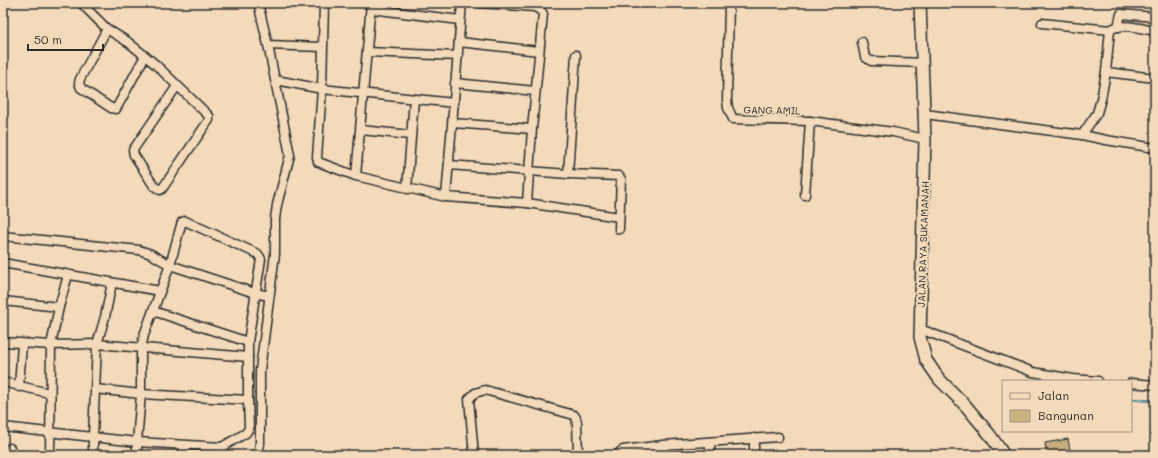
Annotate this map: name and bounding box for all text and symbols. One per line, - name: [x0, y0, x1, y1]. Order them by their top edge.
- scale bar: [28, 26, 103, 52]
- text: 50 m: [34, 31, 62, 47]
- street label: GANG AMIL: [743, 103, 801, 118]
- street label: JALAN RAYA SUKAMANAH: [914, 180, 932, 308]
- legend: [1002, 380, 1132, 432]
- text: Jalan: [1038, 387, 1069, 403]
- text: Bangunan: [1038, 407, 1094, 423]

